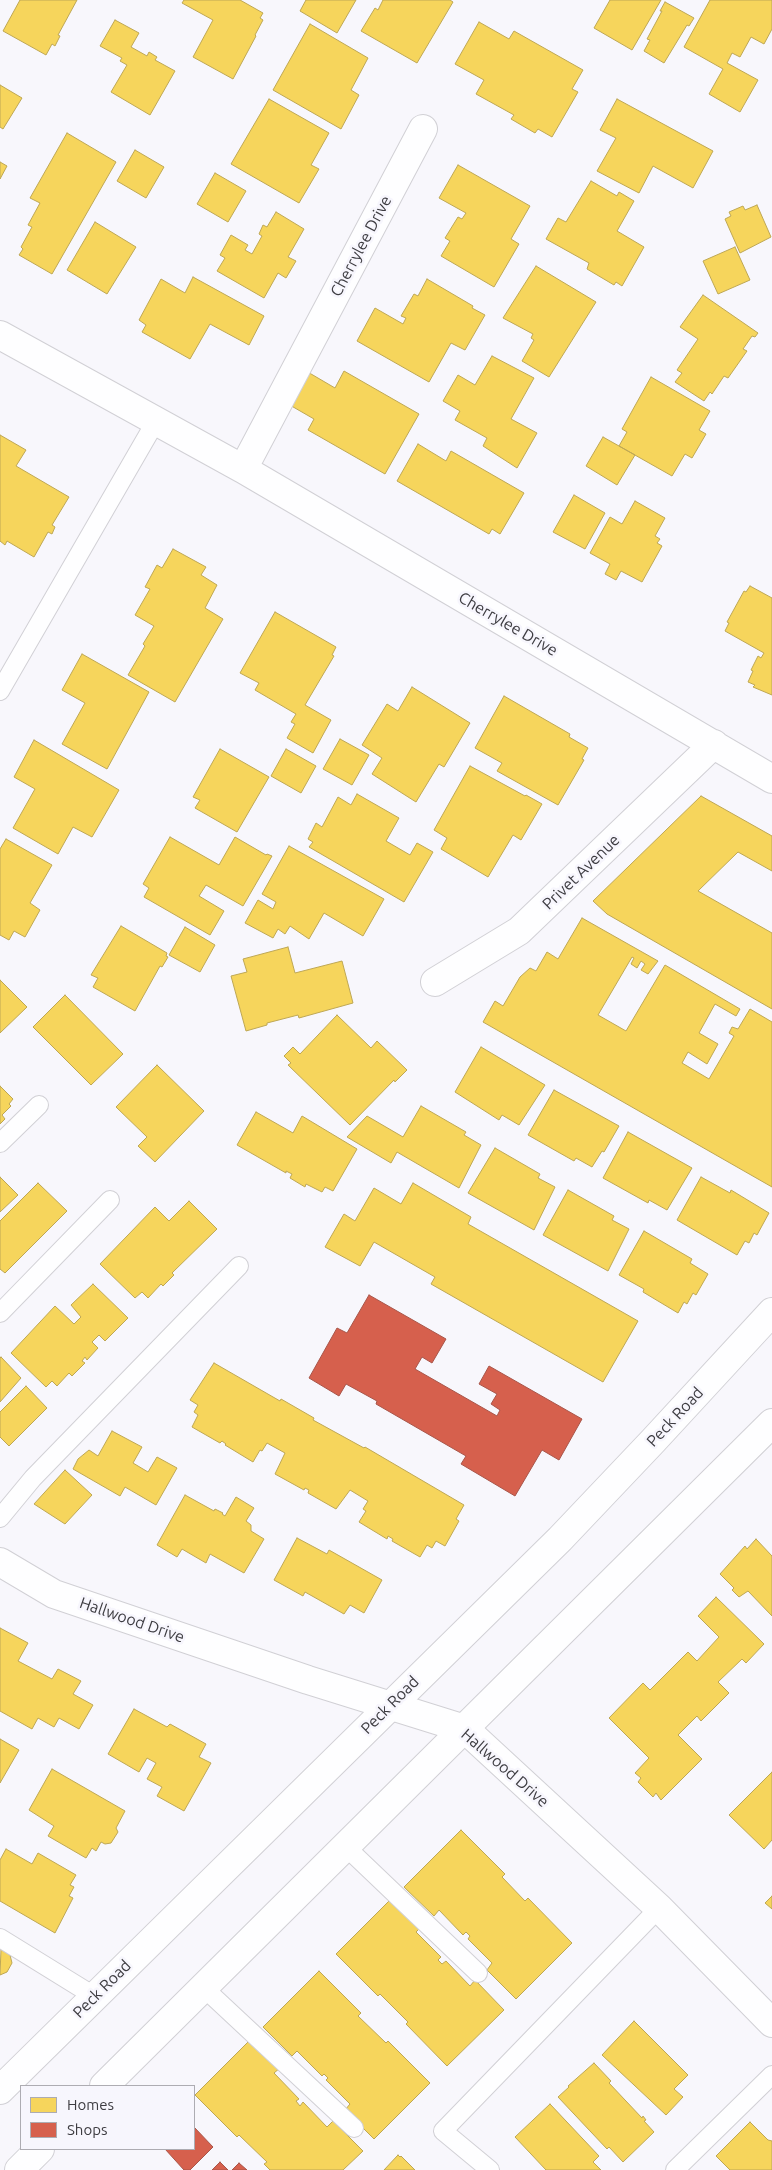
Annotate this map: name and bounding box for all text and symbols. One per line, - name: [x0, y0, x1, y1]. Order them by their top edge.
- street label: Cherrylee Drive: [326, 192, 396, 300]
- street label: Cherrylee Drive: [455, 588, 561, 660]
- street label: Privet Avenue: [538, 830, 624, 914]
- street label: Peck Road: [643, 1383, 707, 1451]
- street label: Hallwood Drive: [77, 1593, 187, 1647]
- street label: Peck Road: [357, 1672, 423, 1738]
- street label: Hallwood Drive: [457, 1725, 553, 1811]
- street label: Peck Road: [69, 1956, 135, 2022]
- legend: [20, 2085, 195, 2150]
- text: Homes: [67, 2096, 114, 2113]
- text: Shops: [67, 2121, 108, 2138]

